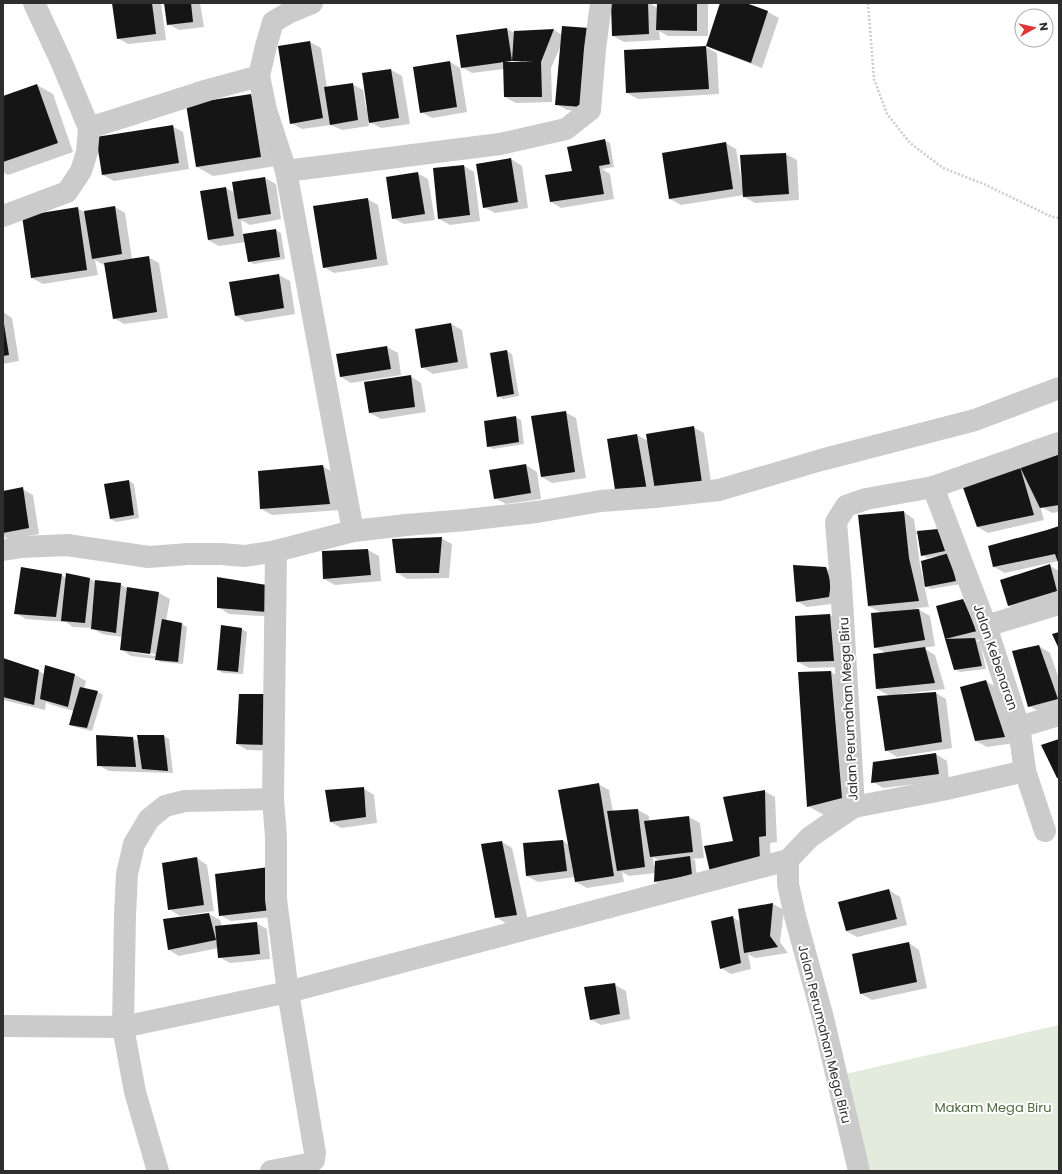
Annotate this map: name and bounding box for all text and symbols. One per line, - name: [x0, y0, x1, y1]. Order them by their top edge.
- north arrow: [1014, 8, 1054, 48]
- text: N: [1035, 21, 1052, 32]
- street label: Jalan Kebenaran: [968, 601, 1023, 713]
- street label: Jalan Perumahan Mega Biru: [834, 617, 863, 801]
- street label: Jalan Perumahan Mega Biru: [793, 943, 856, 1126]
- park label: Makam Mega Biru: [935, 1098, 1051, 1117]

